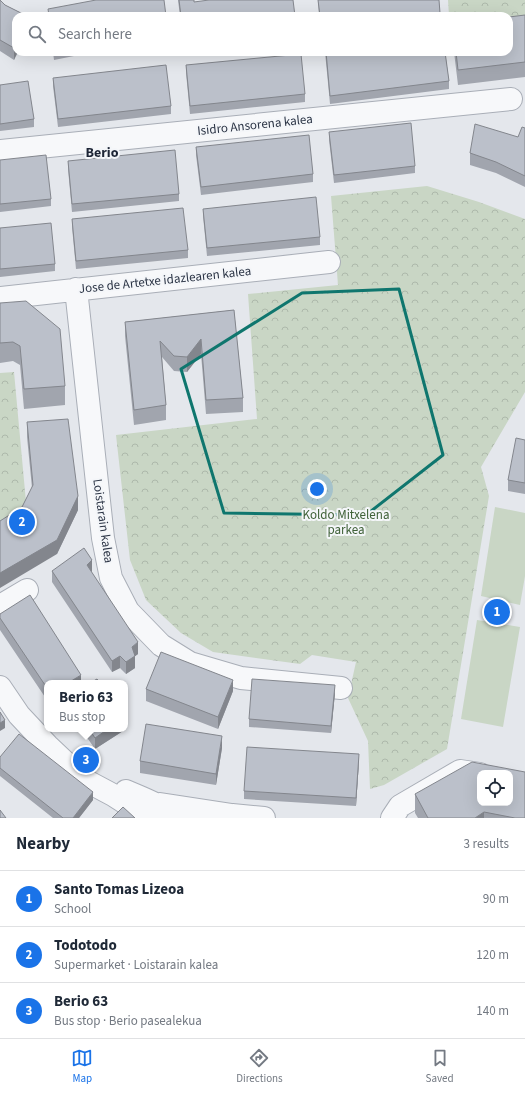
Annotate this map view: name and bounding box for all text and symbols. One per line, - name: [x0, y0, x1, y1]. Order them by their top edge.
- search box: [12, 12, 513, 56]
- icon: search: [26, 23, 48, 45]
- text: Search here: [58, 24, 132, 45]
- street label: Isidro Ansorena kalea: [196, 110, 314, 140]
- district label: Berio: [86, 143, 119, 163]
- street label: Jose de Artetxe idazlearen kalea: [78, 262, 252, 298]
- street label: Loistarain kalea: [88, 478, 118, 564]
- your location: [307, 479, 327, 499]
- park label: Koldo Mitxelena parkea: [303, 506, 389, 539]
- pin: 2: [9, 507, 35, 537]
- pin: 1: [484, 597, 510, 627]
- popup: [44, 680, 128, 732]
- text: Berio 63: [59, 687, 113, 708]
- text: Bus stop: [59, 708, 105, 726]
- pin: 3: [73, 745, 99, 775]
- map controls: [477, 770, 513, 806]
- button: locate: [477, 770, 513, 806]
- text: Nearby: [16, 832, 70, 856]
- text: 3 results: [464, 835, 509, 853]
- text: Santo Tomas Lizeoa: [54, 879, 184, 900]
- text: 1: [26, 890, 32, 908]
- text: 90 m: [483, 890, 509, 908]
- text: School: [54, 900, 91, 918]
- text: Todotodo: [54, 935, 117, 956]
- text: 2: [26, 946, 32, 964]
- text: 120 m: [476, 946, 509, 964]
- text: Supermarket · Loistarain kalea: [54, 956, 218, 974]
- text: Berio 63: [54, 991, 108, 1012]
- text: 3: [26, 1002, 32, 1020]
- text: 140 m: [476, 1002, 509, 1020]
- text: Bus stop · Berio pasealekua: [54, 1012, 202, 1030]
- tab: Map: [71, 1047, 93, 1086]
- tab: Directions: [236, 1047, 283, 1086]
- tab: Saved: [426, 1047, 454, 1086]

